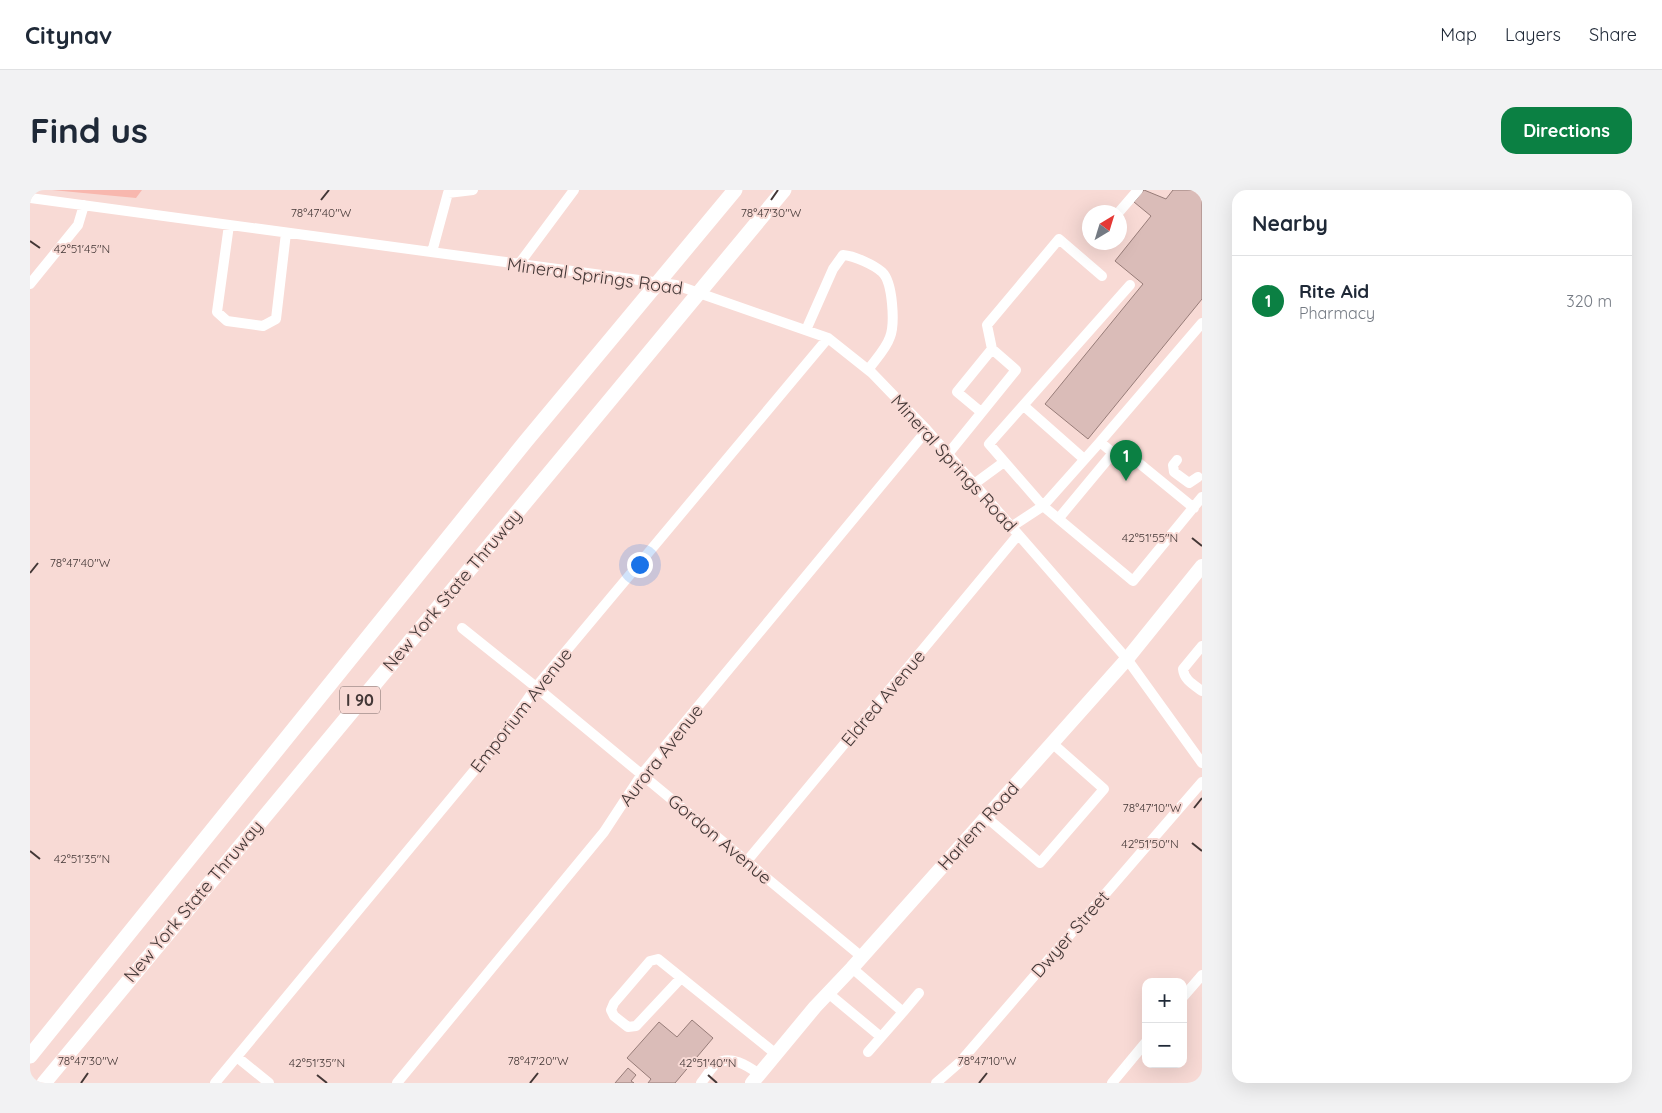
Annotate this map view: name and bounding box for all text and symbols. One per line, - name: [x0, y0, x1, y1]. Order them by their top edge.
- text: Citynav: [25, 20, 112, 50]
- text: Map: [1440, 23, 1477, 46]
- text: Layers: [1505, 23, 1561, 46]
- text: Share: [1589, 23, 1637, 46]
- button: Directions: [1501, 107, 1632, 154]
- text: Find us: [30, 108, 148, 152]
- text: 78°47'40"W: [291, 205, 352, 220]
- text: 78°47'30"W: [741, 205, 802, 220]
- north arrow: [1082, 205, 1127, 250]
- text: Nearby: [1252, 210, 1328, 236]
- text: 42°51'45"N: [54, 241, 110, 256]
- street label: Mineral Springs Road: [506, 252, 684, 300]
- text: Rite Aid: [1299, 279, 1369, 303]
- text: 1: [1265, 291, 1271, 311]
- text: 320 m: [1566, 291, 1612, 311]
- text: Pharmacy: [1299, 303, 1375, 323]
- street label: Mineral Springs Road: [886, 389, 1022, 537]
- pin: 1: [1110, 440, 1142, 481]
- street label: New York State Thruway: [377, 504, 527, 676]
- text: 42°51'55"N: [1122, 530, 1178, 545]
- your location: [627, 552, 653, 578]
- text: 78°47'40"W: [50, 555, 111, 570]
- street label: Emporium Avenue: [465, 643, 577, 777]
- street label: Eldred Avenue: [836, 645, 930, 751]
- road number: I 90: [340, 686, 380, 714]
- street label: Aurora Avenue: [614, 699, 708, 811]
- street label: Harlem Road: [932, 777, 1024, 875]
- street label: Gordon Avenue: [663, 789, 777, 889]
- text: 78°47'10"W: [1123, 800, 1182, 815]
- street label: New York State Thruway: [118, 815, 268, 987]
- text: 42°51'50"N: [1121, 836, 1179, 851]
- text: 42°51'35"N: [54, 851, 110, 866]
- street label: Dwyer Street: [1026, 886, 1114, 982]
- map controls: [1142, 978, 1187, 1068]
- button: +: [1142, 978, 1187, 1023]
- button: −: [1142, 1023, 1187, 1068]
- text: 78°47'30"W: [58, 1053, 119, 1068]
- text: 78°47'20"W: [507, 1053, 569, 1068]
- text: 78°47'10"W: [958, 1053, 1017, 1068]
- text: 42°51'35"N: [289, 1055, 345, 1070]
- text: 42°51'40"N: [679, 1055, 737, 1070]

